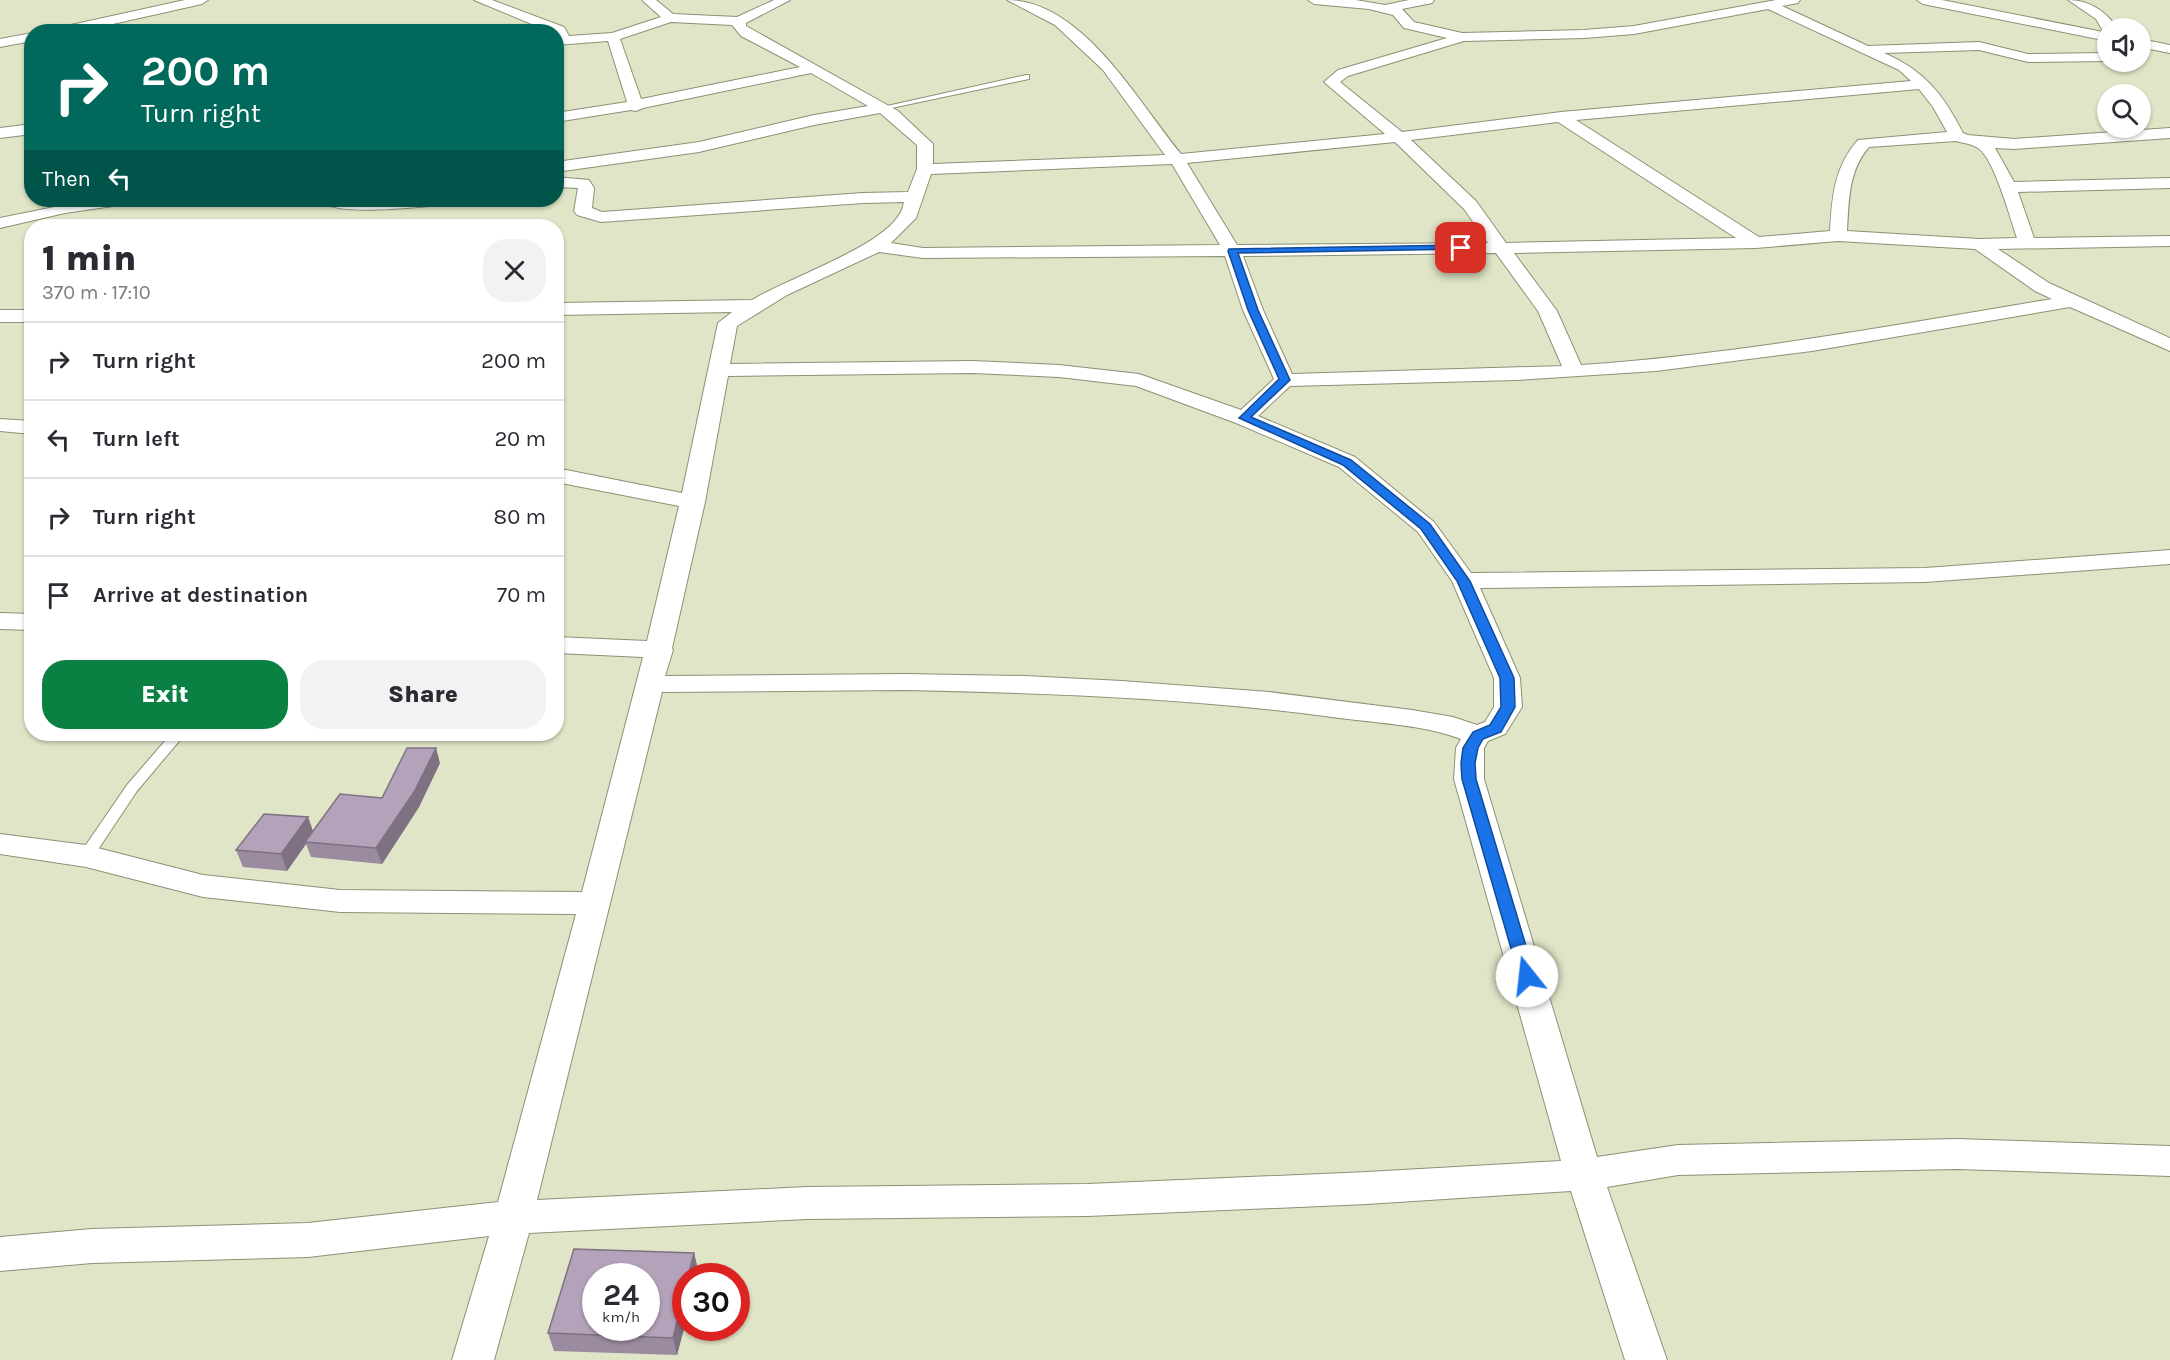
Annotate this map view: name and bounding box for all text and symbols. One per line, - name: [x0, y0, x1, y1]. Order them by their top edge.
- map controls: [2097, 18, 2151, 138]
- button: sound: [2097, 18, 2151, 72]
- text: 200 m: [141, 46, 270, 96]
- icon: right: [42, 48, 120, 126]
- button: search: [2097, 84, 2151, 138]
- text: Turn right: [141, 97, 261, 129]
- icon: left: [103, 162, 136, 195]
- text: Then: [42, 166, 91, 192]
- pin: [1435, 222, 1486, 273]
- icon: arrive: [1444, 231, 1477, 264]
- text: 1 min: [42, 237, 136, 279]
- button: close: [483, 239, 546, 302]
- text: 370 m · 17:10: [42, 281, 151, 304]
- icon: right: [42, 345, 75, 378]
- text: Turn right: [93, 348, 196, 374]
- text: 200 m: [481, 348, 546, 374]
- icon: left: [42, 423, 75, 456]
- text: Turn left: [93, 426, 180, 452]
- text: 20 m: [494, 426, 546, 452]
- icon: right: [42, 501, 75, 534]
- text: Turn right: [93, 504, 196, 530]
- text: 80 m: [494, 504, 546, 530]
- icon: arrive: [42, 579, 75, 612]
- text: Arrive at destination: [93, 582, 308, 608]
- text: 70 m: [497, 582, 546, 608]
- button: Exit: [42, 660, 288, 729]
- button: Share: [300, 660, 546, 729]
- position arrow: [1495, 944, 1559, 1008]
- speed limit sign: 30: [672, 1263, 750, 1341]
- text: 24: [603, 1277, 639, 1313]
- text: km/h: [602, 1308, 640, 1326]

